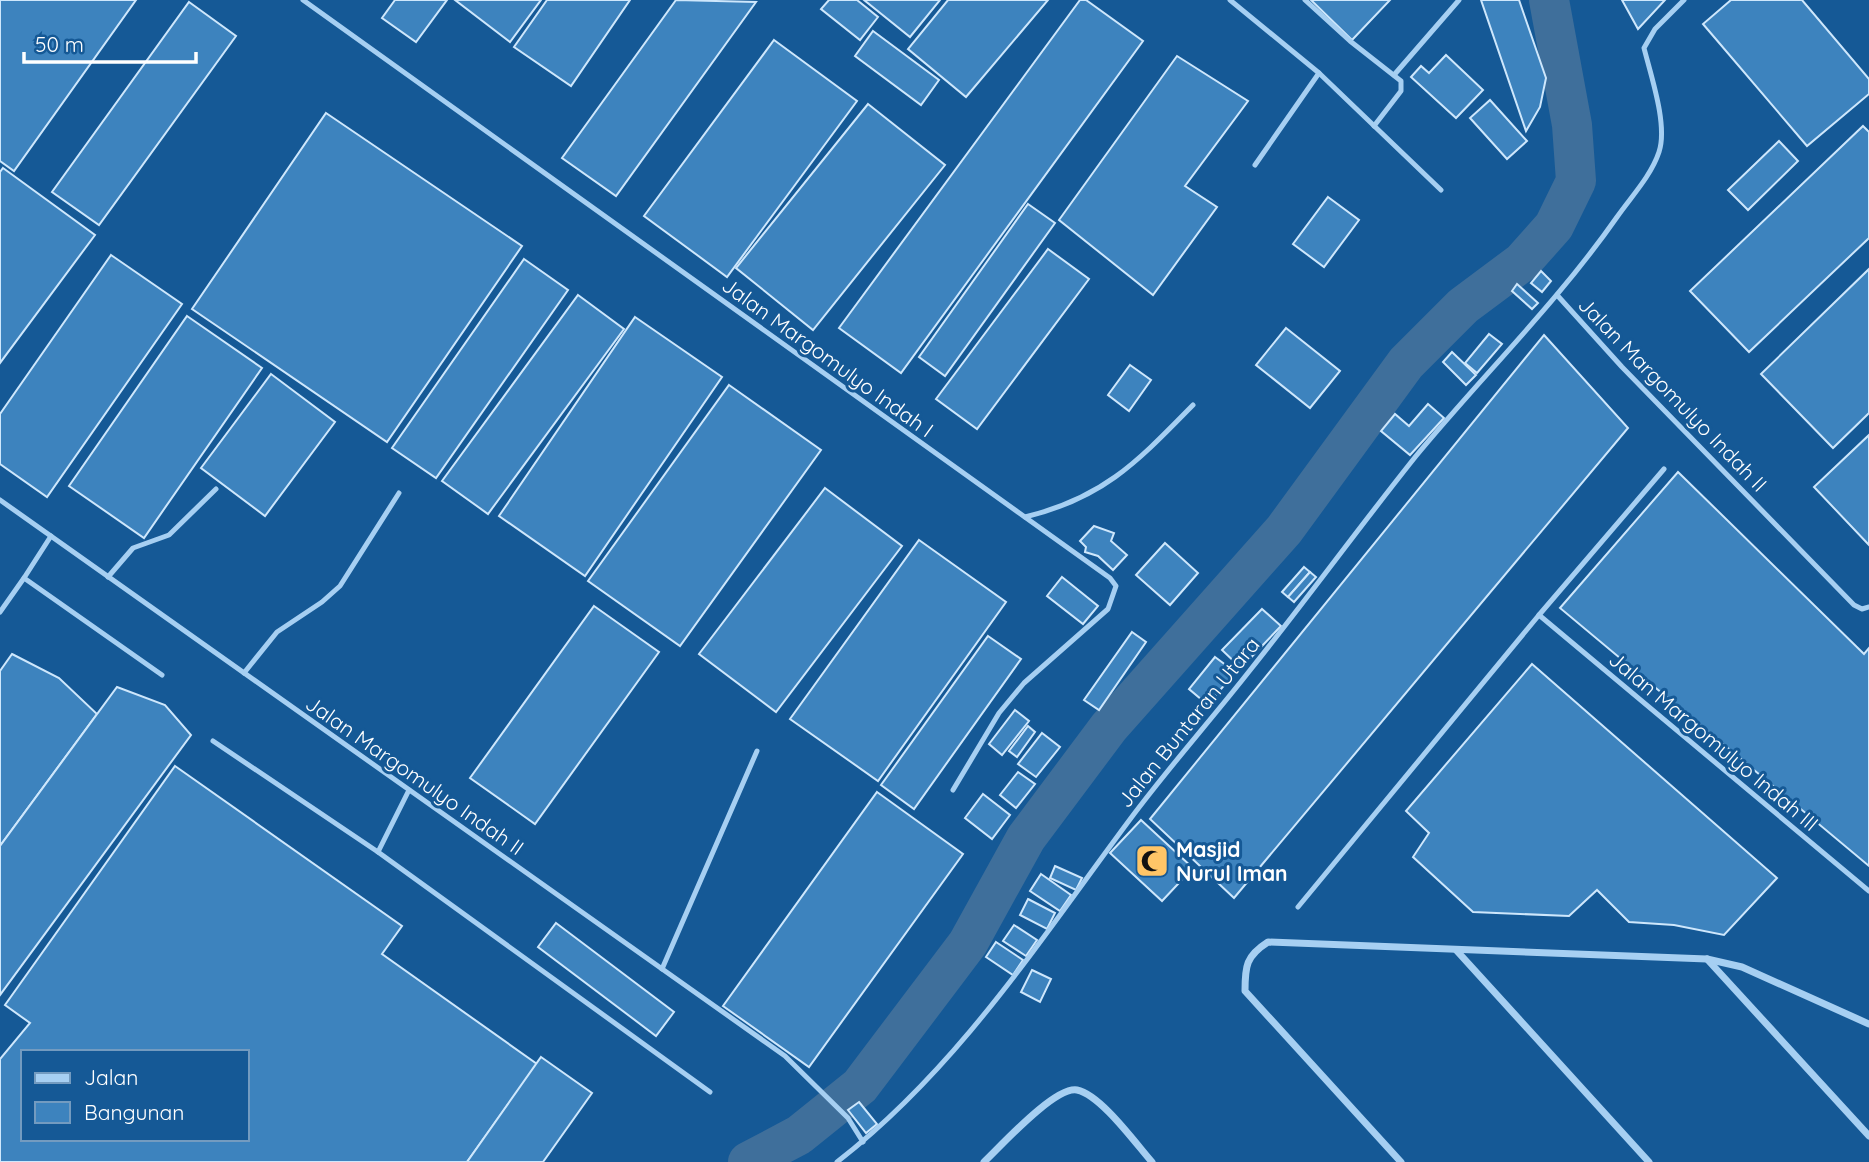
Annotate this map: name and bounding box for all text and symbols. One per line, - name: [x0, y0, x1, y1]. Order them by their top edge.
- scale bar: [24, 21, 196, 65]
- text: 50 m: [35, 31, 84, 57]
- street label: Jalan Margomulyo Indah I: [717, 272, 939, 442]
- street label: Jalan Margomulyo Indah II: [1573, 291, 1773, 497]
- street label: Jalan Buntaran Utara: [1111, 632, 1265, 812]
- street label: Jalan Margomulyo Indah III: [1604, 646, 1824, 836]
- street label: Jalan Margomulyo Indah II: [301, 690, 529, 860]
- place label: Masjid Nurul Iman: [1176, 836, 1288, 886]
- mosque icon: Masjid Nurul Iman: [1133, 842, 1171, 880]
- legend: [21, 1050, 248, 1141]
- text: Jalan: [84, 1064, 138, 1090]
- text: Bangunan: [84, 1099, 184, 1125]

